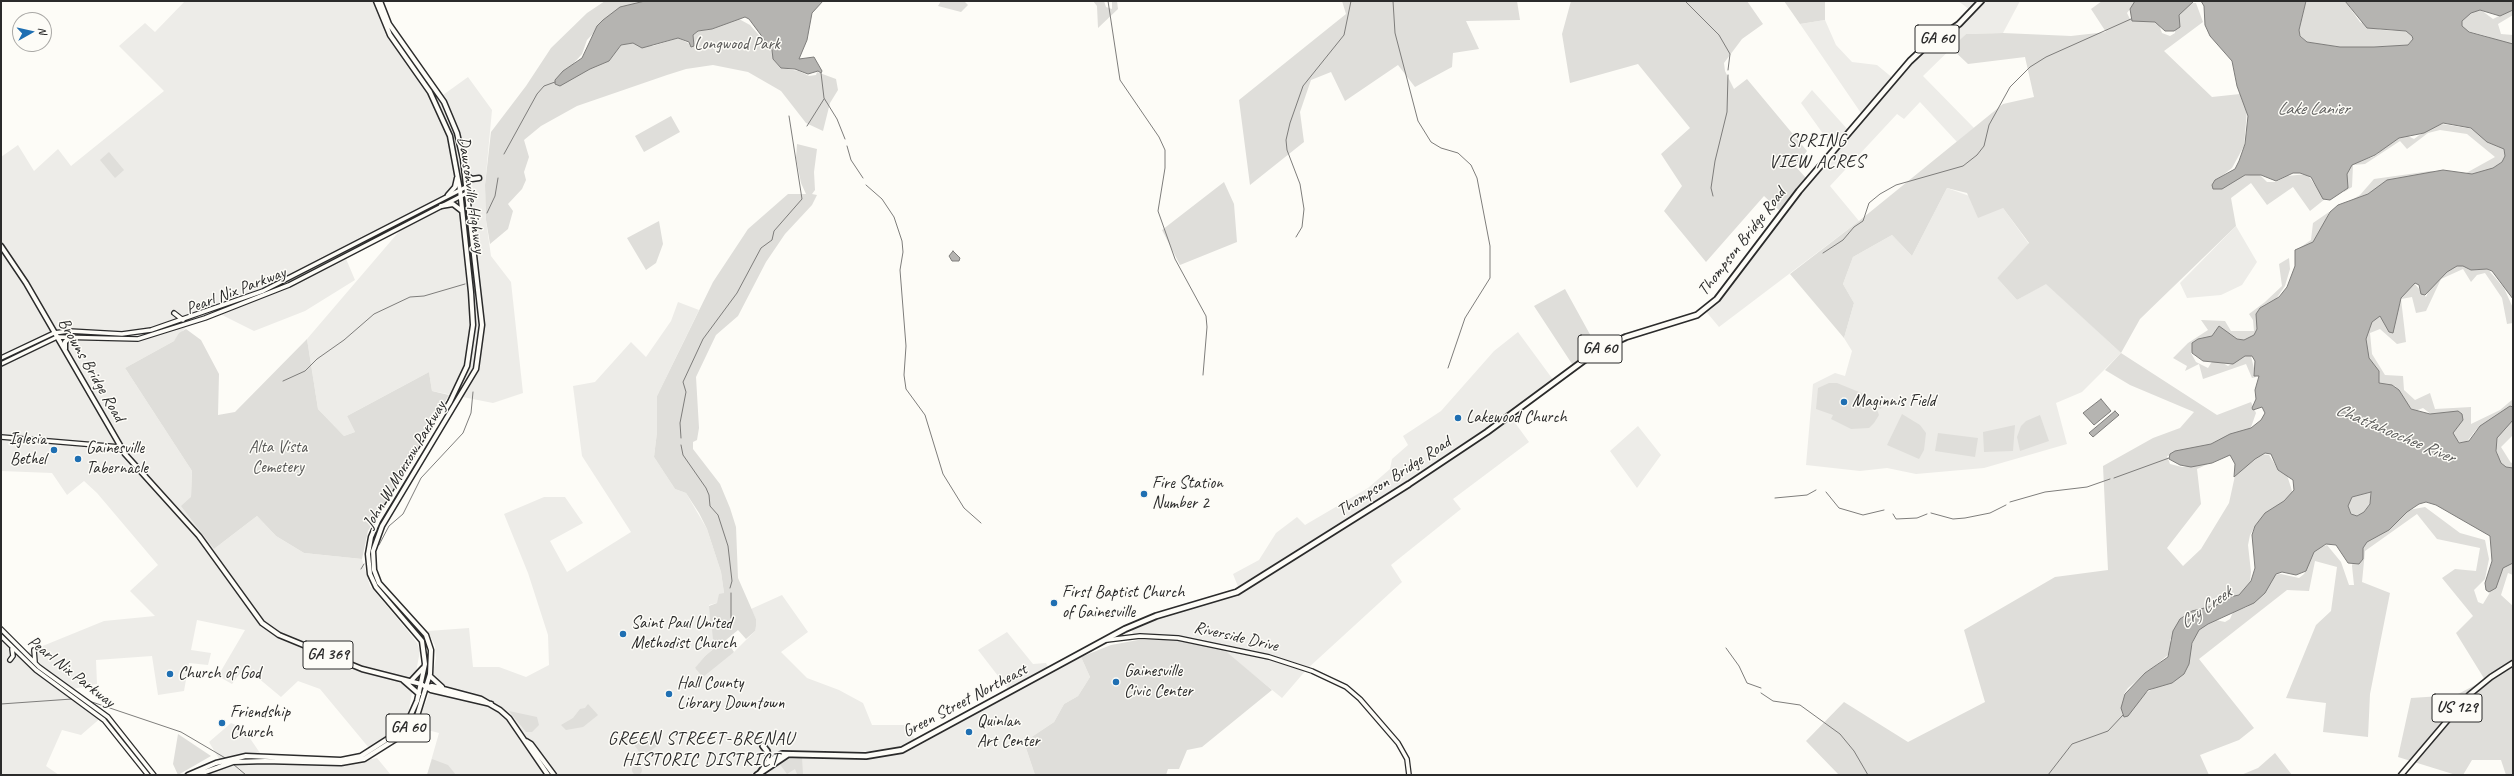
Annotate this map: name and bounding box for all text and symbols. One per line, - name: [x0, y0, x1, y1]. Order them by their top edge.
- north arrow: [12, 12, 52, 52]
- road number: GA 60: [1915, 25, 1959, 53]
- text: N: [35, 26, 50, 35]
- park label: Longwood Park: [694, 35, 780, 55]
- water label: Lake Lanier: [2277, 98, 2349, 120]
- district label: SPRING VIEW ACRES: [1769, 130, 1865, 172]
- street label: Dawsonville Highway: [453, 135, 489, 255]
- street label: Thompson Bridge Road: [1693, 184, 1791, 300]
- street label: Pearl Nix Parkway: [183, 263, 289, 319]
- street label: Browns Bridge Road: [53, 315, 129, 425]
- road number: GA 60: [1578, 335, 1622, 363]
- place label: Maginnis Field: [1852, 392, 1935, 412]
- marker: Maginnis Field: [1839, 397, 1849, 407]
- street label: John W Morrow Parkway: [359, 398, 451, 532]
- water label: Chattahoochee River: [2332, 399, 2458, 469]
- place label: Lakewood Church: [1466, 408, 1567, 428]
- marker: Lakewood Church: [1453, 413, 1463, 423]
- place label: Iglesia Bethel: [9, 430, 46, 470]
- street label: Thompson Bridge Road: [1333, 433, 1455, 521]
- park label: Alta Vista Cemetery: [249, 438, 307, 478]
- place label: Gainesville Tabernacle: [86, 439, 148, 479]
- marker: Iglesia Bethel: [49, 445, 59, 455]
- marker: Gainesville Tabernacle: [73, 454, 83, 464]
- place label: Fire Station Number 2: [1152, 474, 1223, 514]
- marker: Fire Station Number 2: [1139, 489, 1149, 499]
- water label: Cry Creek: [2176, 582, 2236, 634]
- place label: First Baptist Church of Gainesville: [1062, 583, 1184, 623]
- marker: First Baptist Church of Gainesville: [1049, 598, 1059, 608]
- place label: Saint Paul United Methodist Church: [631, 614, 736, 654]
- street label: Riverside Drive: [1192, 617, 1280, 657]
- marker: Saint Paul United Methodist Church: [618, 629, 628, 639]
- street label: Pearl Nix Parkway: [23, 632, 119, 712]
- road number: GA 369: [303, 641, 353, 669]
- street label: Green Street Northeast: [899, 660, 1031, 742]
- place label: Gainesville Civic Center: [1124, 662, 1193, 702]
- place label: Church of God: [178, 664, 261, 684]
- marker: Church of God: [165, 669, 175, 679]
- place label: Hall County Library Downtown: [677, 674, 784, 714]
- marker: Gainesville Civic Center: [1111, 677, 1121, 687]
- marker: Hall County Library Downtown: [664, 689, 674, 699]
- road number: US 129: [2432, 694, 2482, 722]
- place label: Friendship Church: [230, 703, 290, 743]
- place label: Quinlan Art Center: [977, 712, 1040, 752]
- road number: GA 60: [386, 714, 430, 742]
- marker: Friendship Church: [217, 718, 227, 728]
- marker: Quinlan Art Center: [964, 727, 974, 737]
- district label: GREEN STREET-BRENAU HISTORIC DISTRICT: [609, 728, 793, 770]

